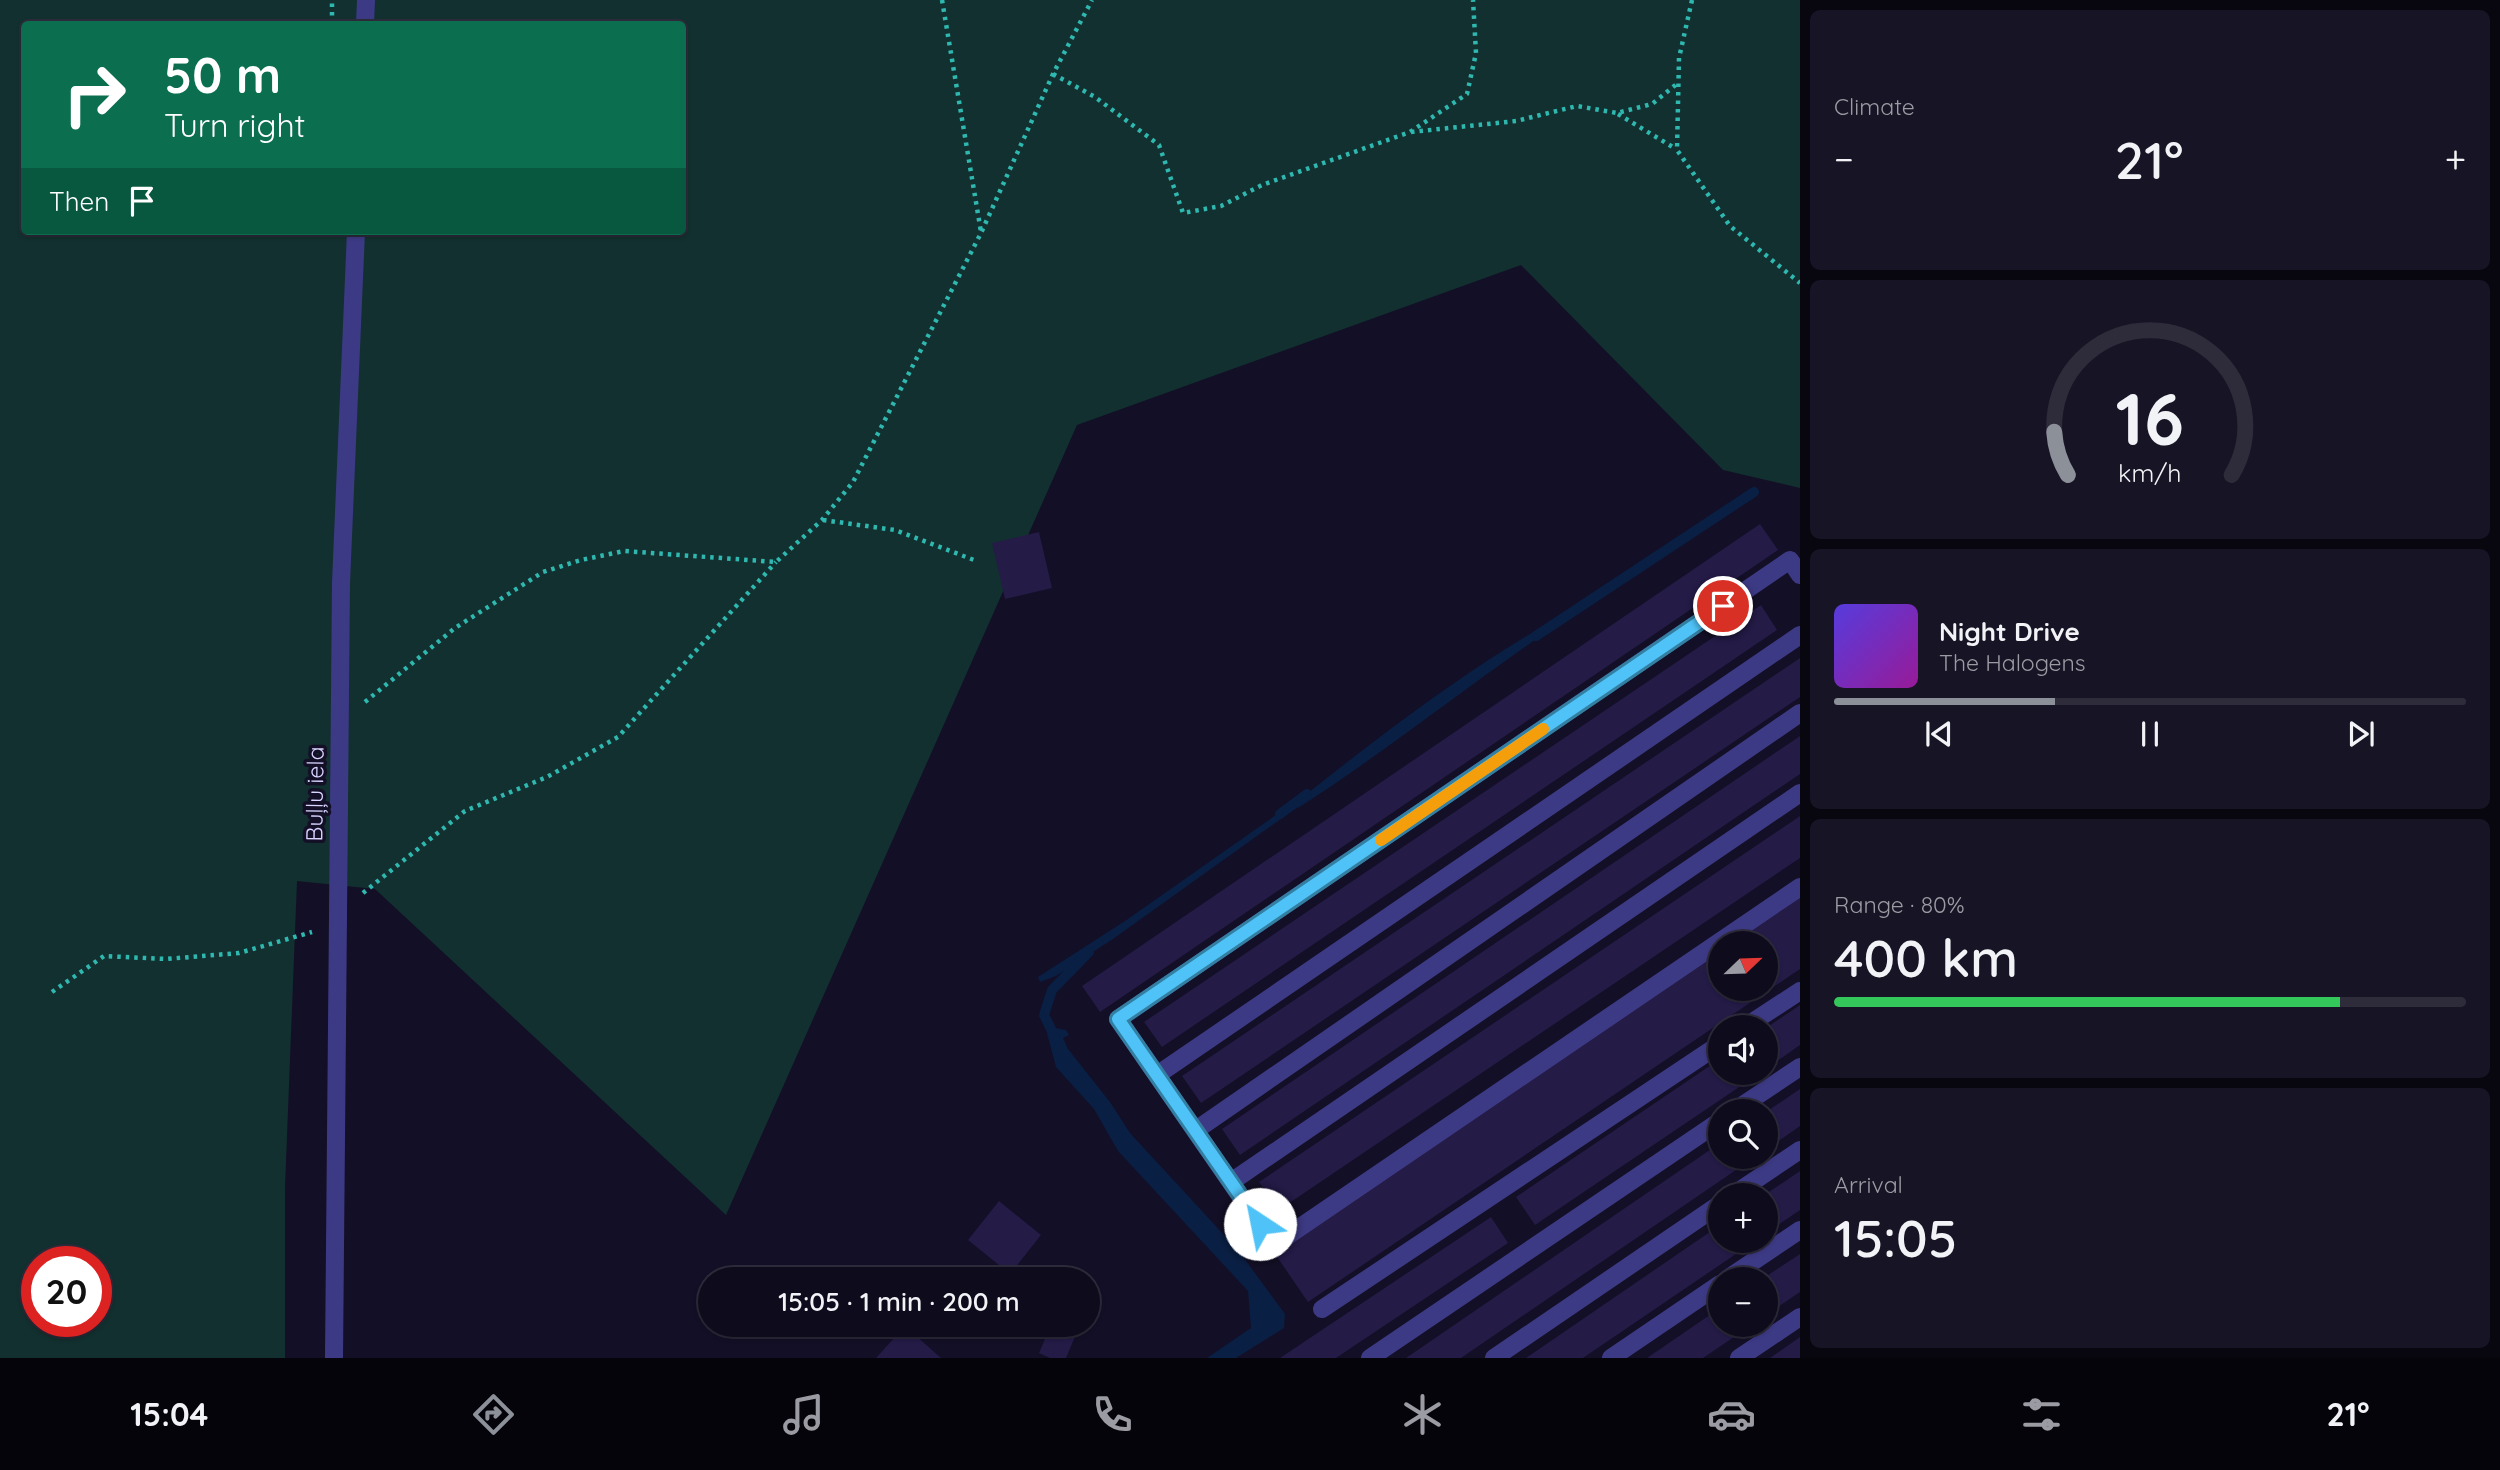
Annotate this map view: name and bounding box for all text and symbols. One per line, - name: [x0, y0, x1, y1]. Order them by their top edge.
- text: 50 m: [164, 44, 281, 105]
- icon: right: [49, 49, 140, 140]
- text: Climate: [1834, 92, 1915, 121]
- text: Turn right: [164, 105, 305, 145]
- text: 21°: [2115, 127, 2183, 192]
- text: −: [1834, 135, 1854, 183]
- text: +: [2445, 135, 2466, 183]
- icon: arrive: [123, 182, 161, 220]
- text: Then: [49, 185, 109, 218]
- text: 16: [2116, 373, 2184, 464]
- text: km/h: [2118, 457, 2182, 488]
- pin: [1693, 576, 1753, 636]
- icon: arrive: [1704, 587, 1742, 625]
- text: Night Drive: [1939, 615, 2080, 648]
- text: The Halogens: [1939, 648, 2086, 677]
- icon: previous: [1920, 715, 1958, 753]
- icon: pause: [2131, 715, 2169, 753]
- icon: next: [2342, 715, 2380, 753]
- street label: Buļļu iela: [299, 746, 330, 842]
- text: Range · 80%: [1834, 890, 1965, 919]
- text: 400 km: [1834, 925, 2018, 990]
- north arrow: [1708, 931, 1778, 1001]
- map controls: [1708, 931, 1778, 1337]
- button: sound: [1708, 1015, 1778, 1085]
- button: search: [1708, 1099, 1778, 1169]
- text: Arrival: [1834, 1170, 1903, 1199]
- button: +: [1708, 1183, 1778, 1253]
- position arrow: [1223, 1187, 1297, 1261]
- text: 15:05: [1834, 1205, 1957, 1270]
- speed limit sign: 20: [21, 1246, 112, 1337]
- button: −: [1708, 1267, 1778, 1337]
- text: 15:05 · 1 min · 200 m: [778, 1285, 1020, 1318]
- icon: directions: [469, 1390, 518, 1439]
- icon: music: [779, 1390, 828, 1439]
- icon: phone: [1088, 1390, 1137, 1439]
- icon: climate: [1398, 1390, 1447, 1439]
- icon: car: [1707, 1390, 1756, 1439]
- icon: filters: [2017, 1390, 2066, 1439]
- text: 15:04: [130, 1394, 208, 1434]
- text: 21°: [2326, 1394, 2370, 1434]

